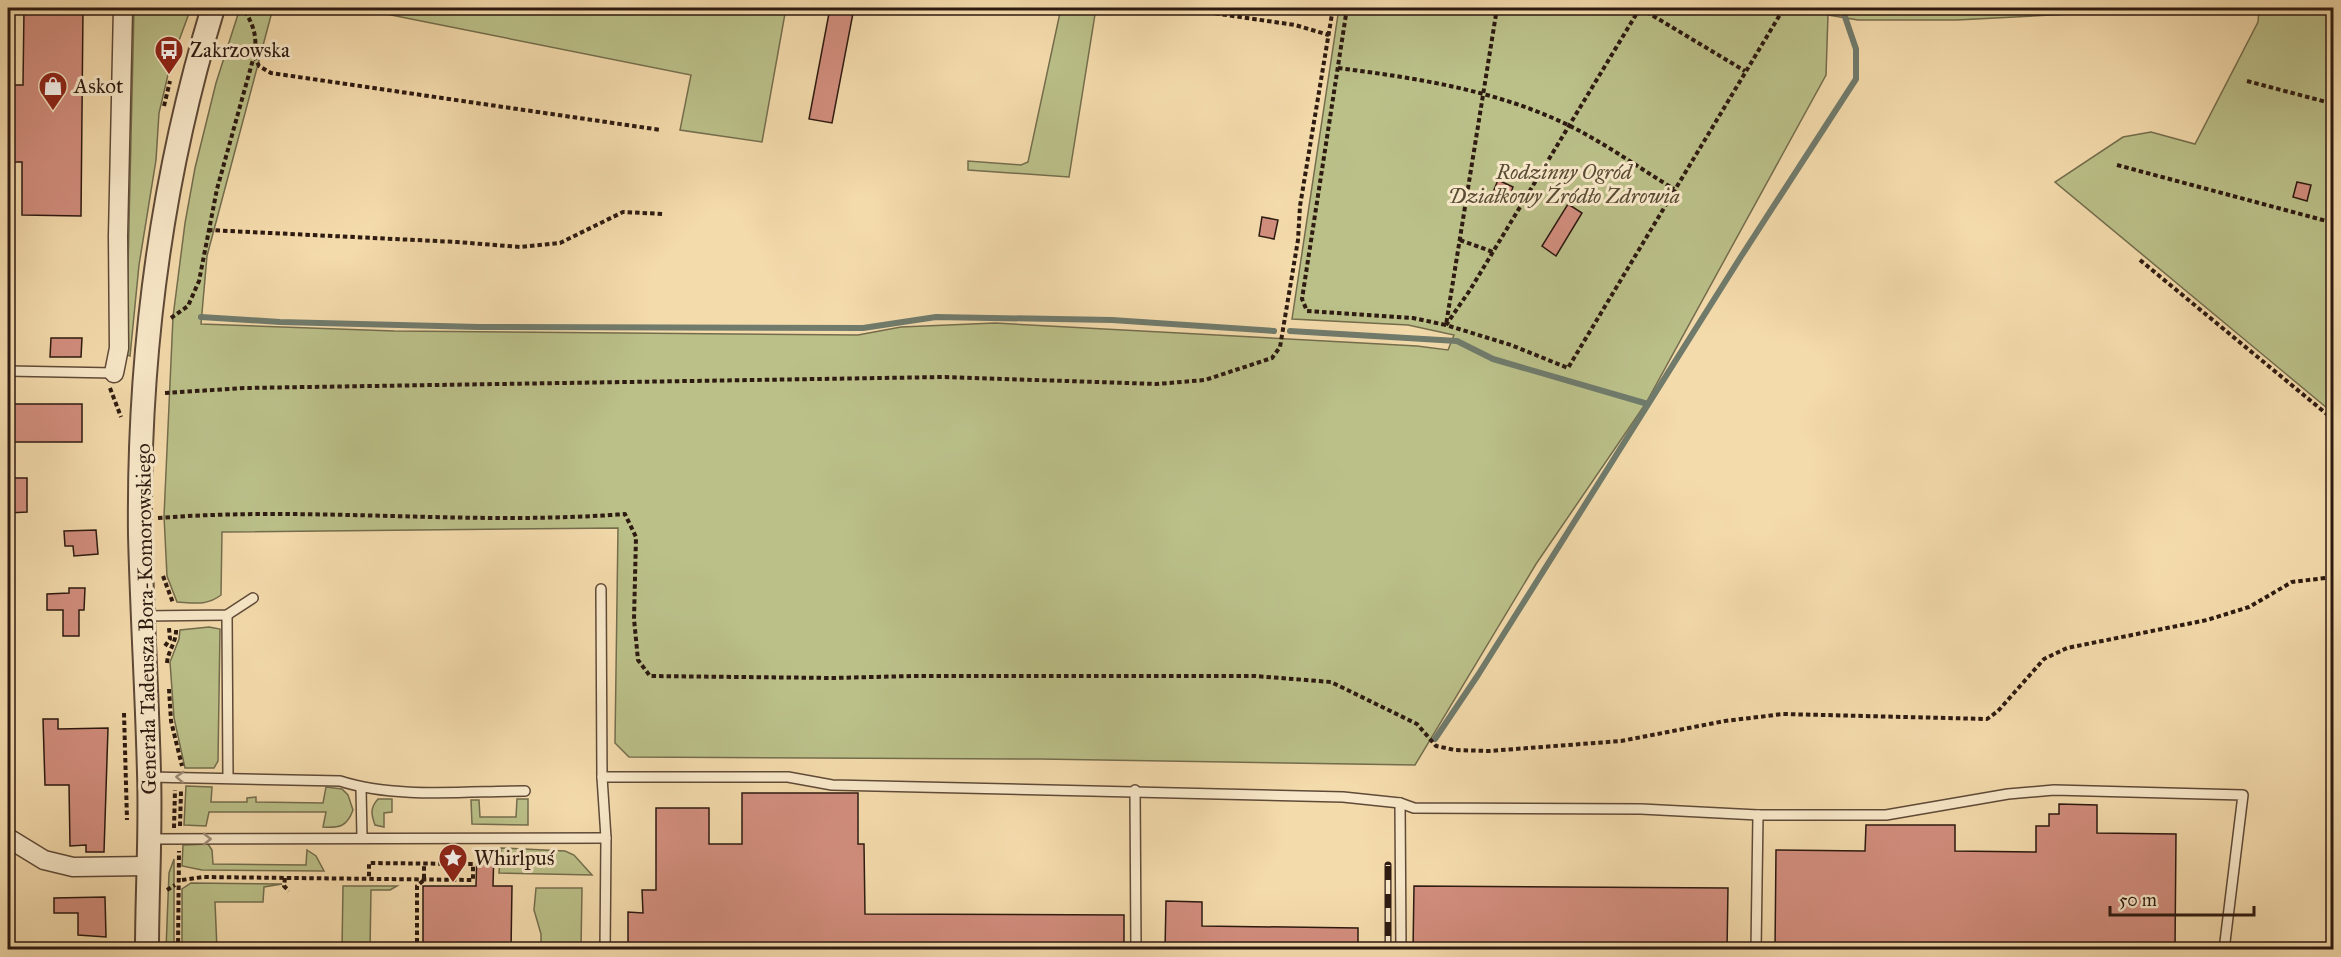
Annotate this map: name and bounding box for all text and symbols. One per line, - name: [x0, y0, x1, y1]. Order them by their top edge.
- bus stop icon: Zakrzowska: [153, 34, 185, 76]
- place label: Zakrzowska: [190, 37, 290, 63]
- shop icon: Askot: [37, 70, 69, 112]
- place label: Askot: [73, 73, 124, 99]
- park label: Rodzinny Ogród Działkowy Źródło Zdrowia: [1448, 159, 1680, 209]
- street label: Generała Tadeusza Bora-Komorowskiego: [130, 443, 162, 795]
- one-way arrow: [175, 771, 184, 784]
- one-way arrow: [203, 833, 212, 846]
- place icon: Whirlpuś: [437, 842, 469, 884]
- place label: Whirlpuś: [474, 845, 555, 871]
- scale bar: [2110, 879, 2254, 917]
- text: 50 m: [2119, 889, 2157, 911]

